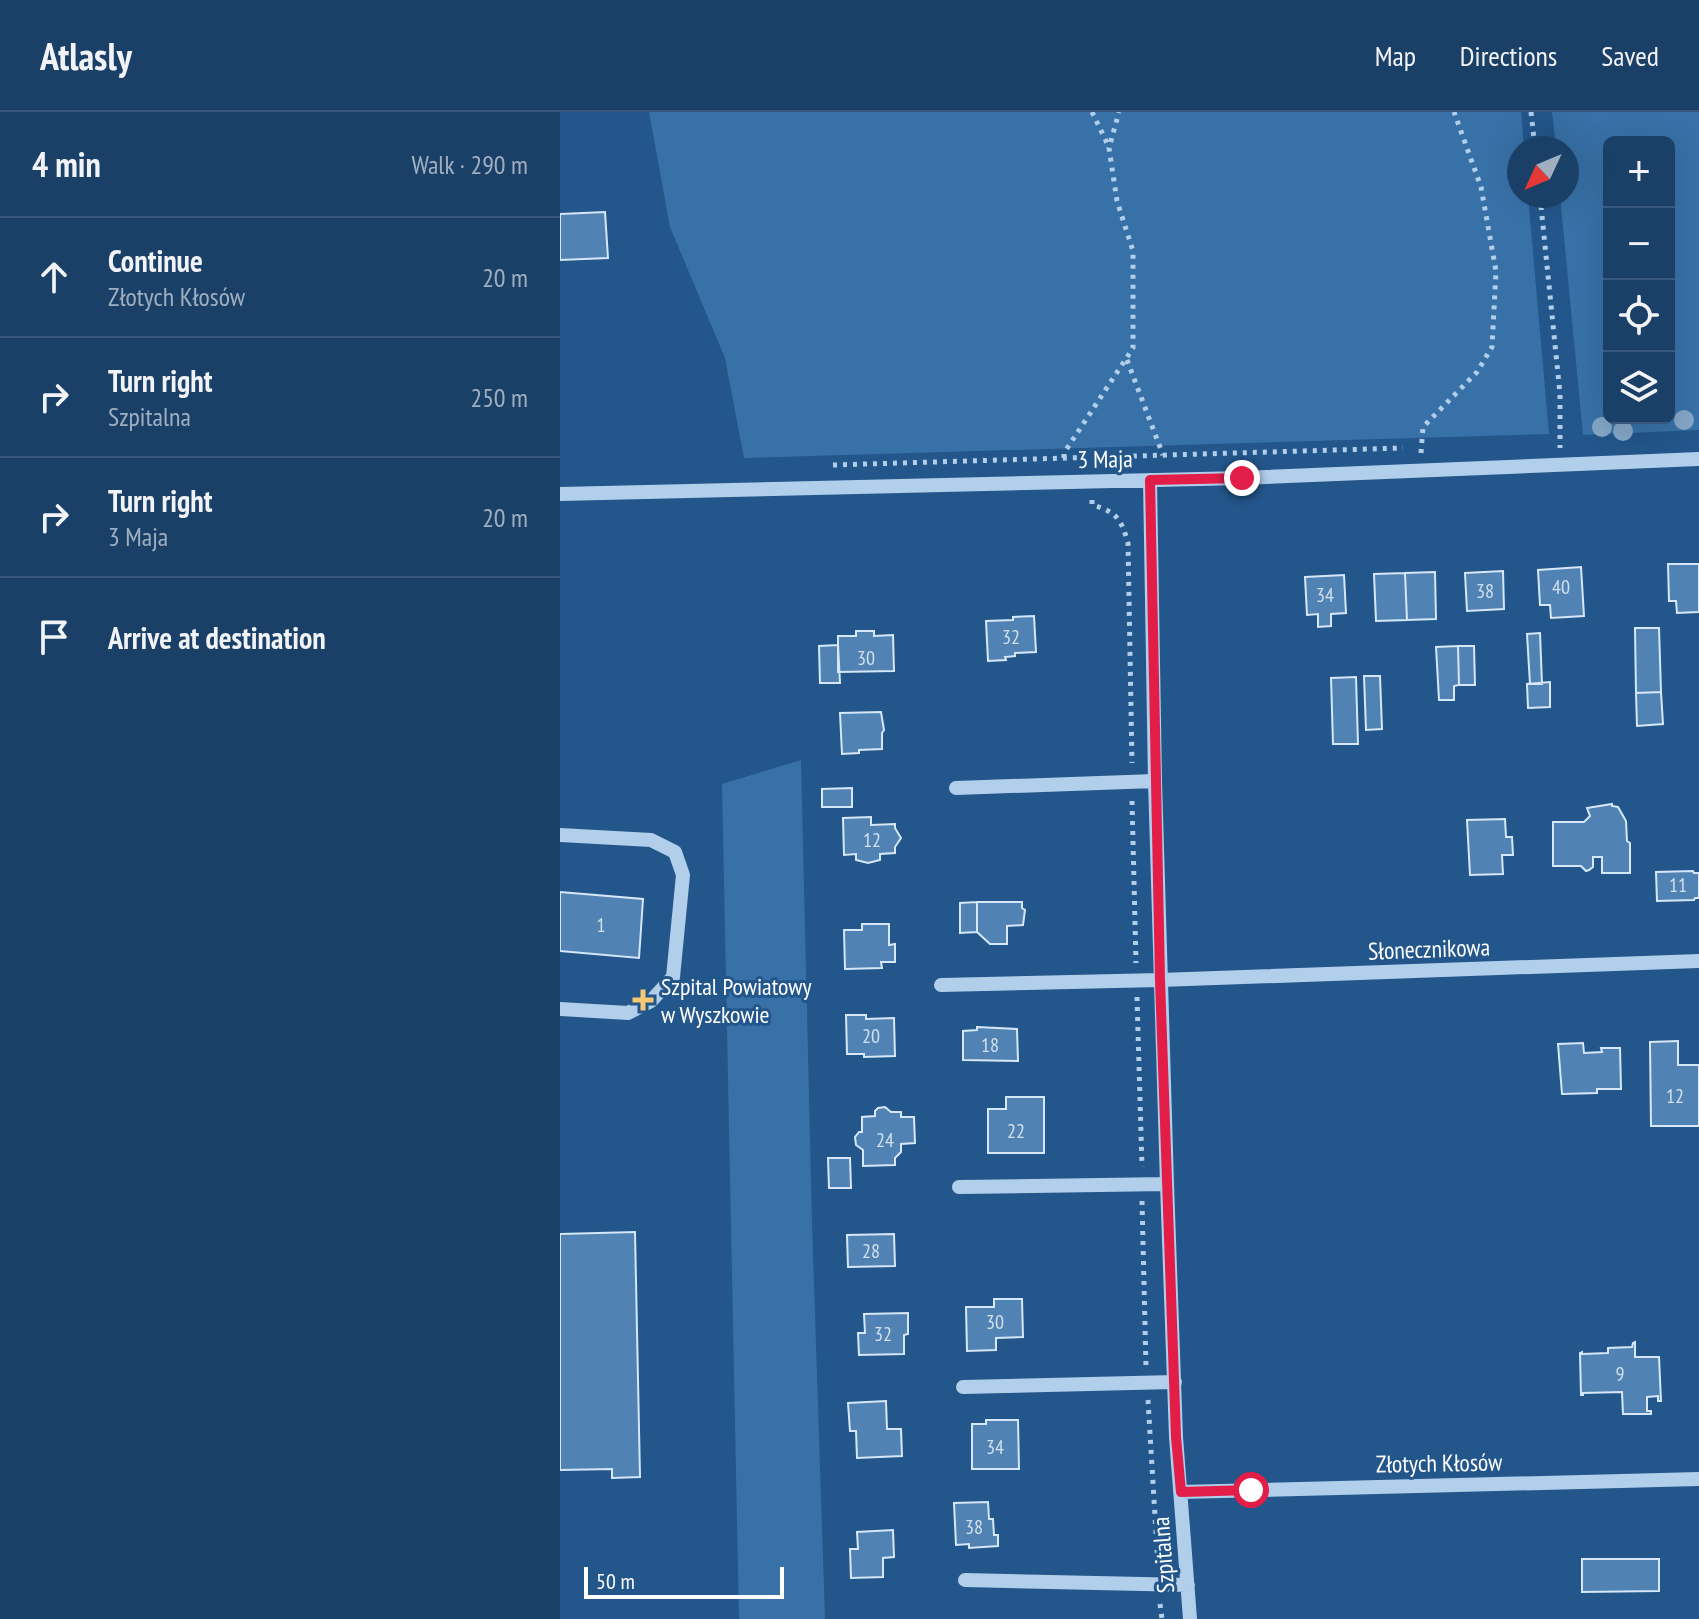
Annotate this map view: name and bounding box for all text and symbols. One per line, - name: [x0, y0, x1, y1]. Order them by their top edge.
- text: Atlasly: [40, 31, 132, 80]
- text: Map: [1375, 37, 1416, 74]
- text: Directions: [1460, 37, 1557, 74]
- text: Saved: [1601, 37, 1659, 74]
- north arrow: [1507, 136, 1579, 208]
- map controls: [1603, 136, 1675, 424]
- button: +: [1603, 136, 1675, 208]
- text: 4 min: [32, 142, 101, 186]
- text: Walk · 290 m: [411, 148, 528, 181]
- button: −: [1603, 208, 1675, 280]
- text: Continue: [108, 241, 203, 280]
- icon: ahead: [32, 255, 76, 299]
- text: 20 m: [482, 261, 528, 294]
- text: Złotych Kłosów: [108, 280, 245, 313]
- button: locate: [1603, 280, 1675, 352]
- button: layers: [1603, 352, 1675, 424]
- text: Turn right: [108, 361, 212, 400]
- icon: right: [32, 375, 76, 419]
- text: 250 m: [470, 381, 528, 414]
- text: Szpitalna: [108, 400, 191, 433]
- street label: 3 Maja: [1077, 443, 1133, 475]
- route end: [1224, 460, 1260, 496]
- text: Turn right: [108, 481, 212, 520]
- icon: right: [32, 495, 76, 539]
- text: 20 m: [482, 501, 528, 534]
- text: 3 Maja: [108, 520, 168, 553]
- house number: 40: [1552, 574, 1570, 600]
- house number: 38: [1476, 578, 1494, 604]
- house number: 34: [1316, 582, 1334, 608]
- icon: arrive: [32, 615, 76, 659]
- text: Arrive at destination: [108, 618, 326, 657]
- house number: 32: [1002, 624, 1020, 650]
- house number: 30: [857, 645, 875, 671]
- house number: 12: [863, 827, 881, 853]
- house number: 11: [1669, 872, 1687, 898]
- house number: 1: [597, 912, 606, 938]
- street label: Słonecznikowa: [1367, 931, 1491, 967]
- place label: Szpital Powiatowy w Wyszkowie: [661, 971, 812, 1030]
- marker: Szpital Powiatowy w Wyszkowie: [632, 989, 654, 1011]
- house number: 20: [862, 1023, 880, 1049]
- house number: 18: [981, 1032, 999, 1058]
- house number: 12: [1666, 1083, 1684, 1109]
- house number: 22: [1007, 1118, 1025, 1144]
- house number: 24: [876, 1127, 894, 1153]
- house number: 28: [862, 1238, 880, 1264]
- house number: 30: [986, 1309, 1004, 1335]
- house number: 32: [874, 1321, 892, 1347]
- house number: 9: [1616, 1361, 1625, 1387]
- house number: 34: [986, 1434, 1004, 1460]
- street label: Złotych Kłosów: [1376, 1446, 1503, 1480]
- route start: [1233, 1472, 1269, 1508]
- house number: 38: [965, 1514, 983, 1540]
- street label: Szpitalna: [1145, 1516, 1181, 1594]
- scale bar: [584, 1563, 784, 1599]
- text: 50 m: [596, 1567, 635, 1595]

